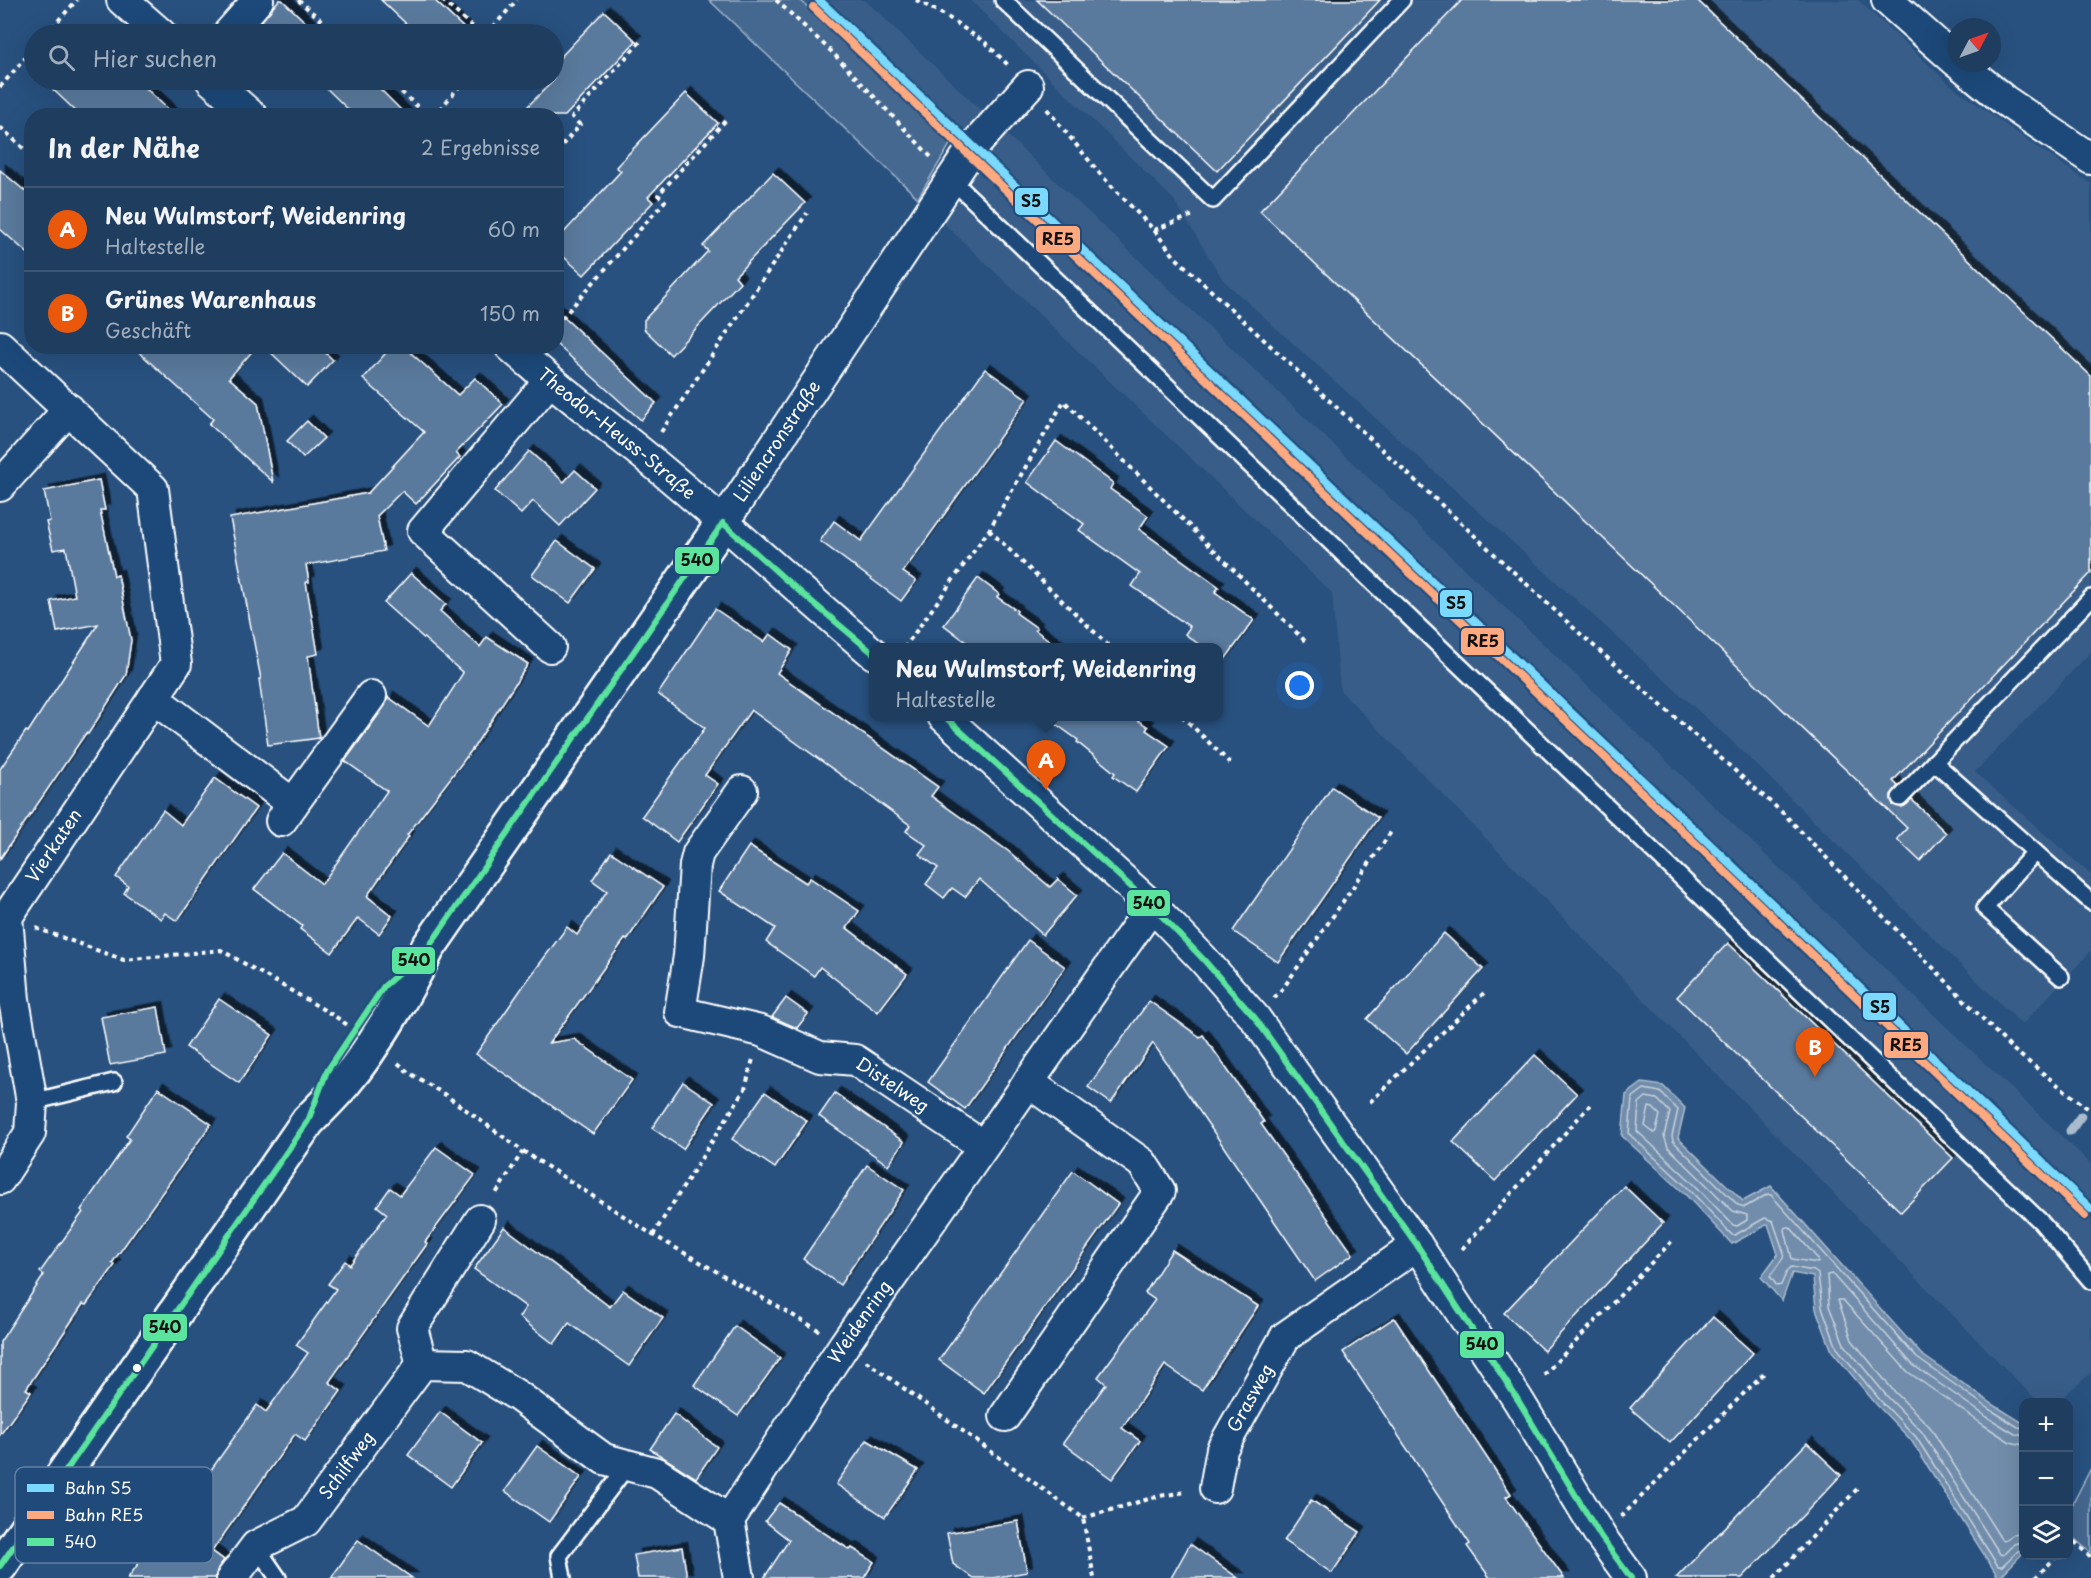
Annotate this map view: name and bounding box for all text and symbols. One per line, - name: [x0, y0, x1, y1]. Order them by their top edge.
- north arrow: [1947, 18, 2001, 72]
- search box: [24, 24, 564, 90]
- icon: search: [45, 41, 78, 74]
- text: Hier suchen: [93, 41, 217, 74]
- text: In der Nähe: [48, 128, 200, 167]
- text: 2 Ergebnisse: [421, 132, 540, 162]
- line badge: S5: [1014, 187, 1049, 216]
- text: S5: [1021, 188, 1041, 212]
- text: Neu Wulmstorf, Weidenring: [105, 198, 406, 231]
- text: A: [60, 214, 75, 244]
- text: 60 m: [488, 214, 540, 244]
- line badge: RE5: [1035, 225, 1081, 254]
- text: RE5: [1042, 226, 1074, 250]
- text: Haltestelle: [105, 231, 205, 261]
- text: Grünes Warenhaus: [105, 282, 316, 315]
- text: B: [61, 298, 74, 328]
- text: 150 m: [480, 298, 540, 328]
- text: Geschäft: [105, 315, 191, 345]
- street label: Theodor-Heuss-Straße: [532, 360, 702, 505]
- street label: Liliencronstraße: [726, 375, 826, 507]
- line badge: 540: [674, 546, 720, 575]
- text: 540: [681, 547, 714, 571]
- line badge: S5: [1439, 589, 1473, 618]
- text: S5: [1446, 590, 1466, 614]
- line badge: RE5: [1460, 627, 1505, 656]
- text: RE5: [1467, 628, 1499, 652]
- popup: [869, 643, 1223, 721]
- text: Neu Wulmstorf, Weidenring: [896, 651, 1196, 684]
- your location: [1285, 671, 1314, 700]
- text: Haltestelle: [896, 684, 996, 714]
- pin: A: [1026, 740, 1066, 790]
- street label: Vierkaten: [18, 803, 88, 888]
- line badge: 540: [1126, 889, 1171, 917]
- text: 540: [1133, 890, 1166, 914]
- line badge: 540: [391, 946, 436, 975]
- text: 540: [398, 947, 431, 971]
- line badge: S5: [1862, 992, 1897, 1021]
- text: S5: [1870, 994, 1890, 1018]
- pin: B: [1796, 1028, 1834, 1077]
- line badge: RE5: [1883, 1031, 1929, 1059]
- text: RE5: [1890, 1032, 1922, 1056]
- street label: Distelweg: [851, 1049, 935, 1118]
- street label: Weidenring: [820, 1274, 897, 1369]
- line badge: 540: [142, 1313, 188, 1342]
- text: 540: [149, 1314, 182, 1338]
- line badge: 540: [1459, 1330, 1505, 1359]
- text: 540: [1466, 1331, 1499, 1355]
- street label: Grasweg: [1219, 1358, 1279, 1437]
- unlabelled marker: [131, 1362, 143, 1374]
- map controls: [2019, 1398, 2073, 1560]
- button: +: [2019, 1398, 2073, 1452]
- street label: Schilfweg: [311, 1425, 380, 1504]
- button: −: [2019, 1452, 2073, 1506]
- legend: [15, 1467, 213, 1563]
- text: Bahn S5: [64, 1475, 132, 1499]
- text: Bahn RE5: [64, 1502, 143, 1526]
- button: layers: [2019, 1506, 2073, 1560]
- text: 540: [64, 1529, 97, 1553]

